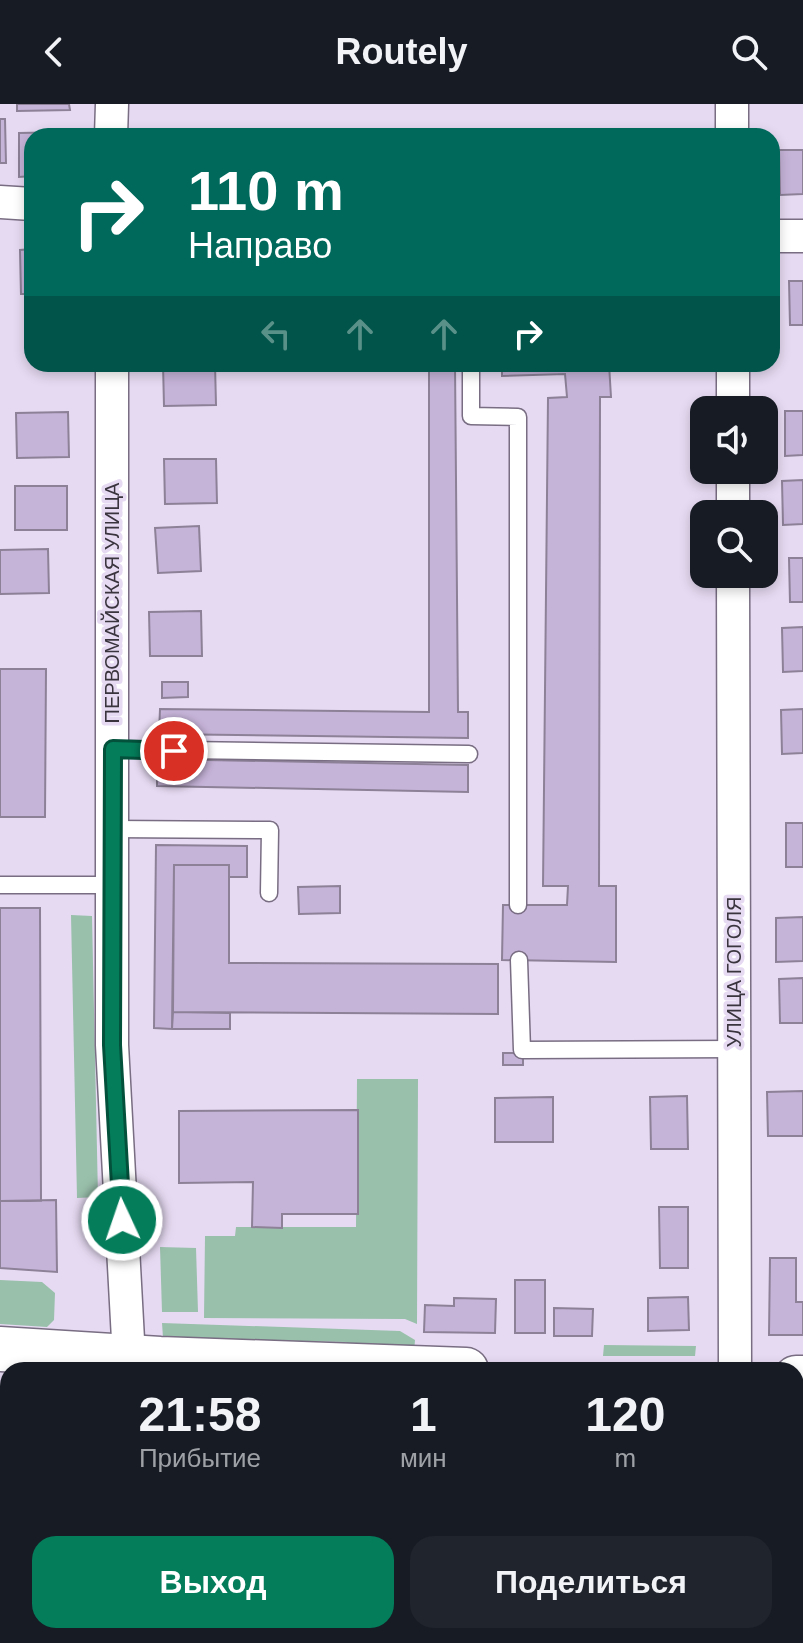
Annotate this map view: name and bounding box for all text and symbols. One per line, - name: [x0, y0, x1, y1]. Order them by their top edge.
- icon: back: [32, 30, 76, 74]
- icon: search: [727, 30, 771, 74]
- text: Routely: [335, 31, 468, 72]
- text: 110 m: [188, 159, 344, 222]
- icon: right: [56, 160, 160, 264]
- text: Направо: [188, 225, 332, 266]
- icon: left: [254, 312, 298, 356]
- icon: ahead: [338, 312, 382, 356]
- icon: ahead: [422, 312, 466, 356]
- icon: right: [506, 312, 550, 356]
- map controls: [690, 396, 778, 588]
- button: sound: [690, 396, 778, 484]
- street label: ПЕРВОМАЙСКАЯ УЛИЦА: [100, 482, 123, 723]
- button: search: [690, 500, 778, 588]
- pin: [140, 717, 208, 785]
- icon: arrive: [152, 729, 196, 773]
- street label: УЛИЦА ГОГОЛЯ: [723, 896, 745, 1048]
- position arrow: [80, 1178, 164, 1262]
- text: 21:58: [139, 1388, 261, 1441]
- text: 1: [410, 1388, 437, 1441]
- text: 120: [585, 1388, 665, 1441]
- text: Прибытие: [139, 1443, 261, 1473]
- text: мин: [400, 1443, 447, 1473]
- text: m: [615, 1443, 636, 1473]
- button: Выход: [32, 1536, 394, 1628]
- button: Поделиться: [410, 1536, 772, 1628]

